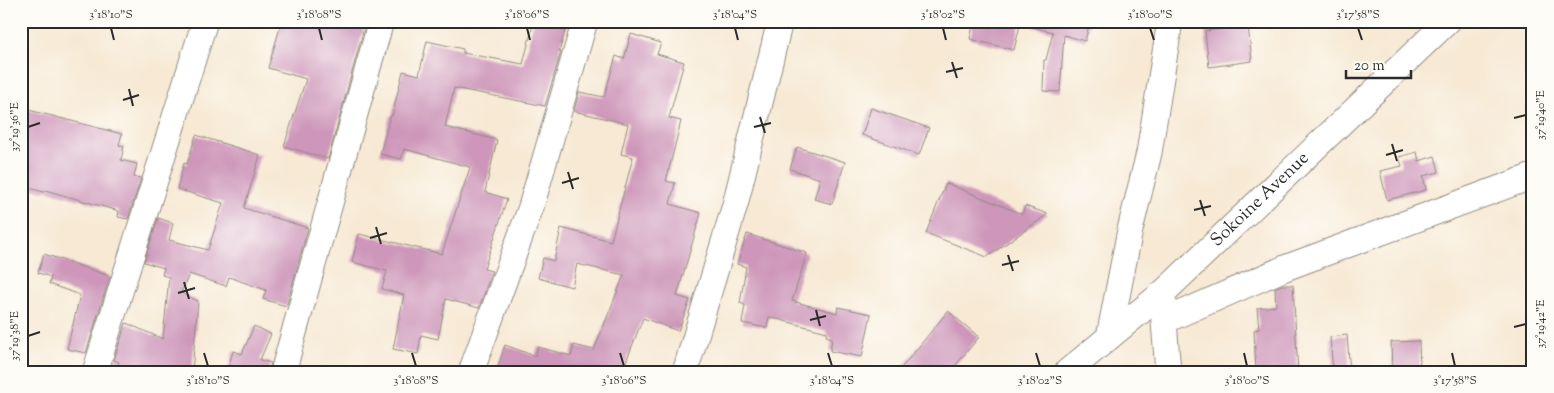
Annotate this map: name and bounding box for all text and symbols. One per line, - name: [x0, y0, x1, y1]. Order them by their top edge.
- text: 3°18'10"S: [89, 6, 133, 24]
- text: 3°18'08"S: [296, 6, 342, 24]
- text: 3°18'06"S: [504, 6, 550, 24]
- text: 3°18'04"S: [713, 6, 757, 24]
- text: 3°18'02"S: [921, 6, 965, 24]
- text: 3°18'00"S: [1127, 6, 1173, 24]
- text: 3°17'58"S: [1336, 6, 1380, 24]
- scale bar: [1346, 48, 1412, 80]
- text: 20 m: [1354, 56, 1385, 77]
- text: 37°19'40"E: [1532, 89, 1550, 140]
- text: 37°19'36"E: [6, 101, 24, 152]
- street label: Sokoine Avenue: [1205, 146, 1316, 254]
- text: 37°19'42"E: [1532, 299, 1550, 349]
- text: 37°19'38"E: [6, 310, 24, 361]
- text: 3°18'10"S: [186, 372, 230, 390]
- text: 3°18'08"S: [393, 372, 439, 390]
- text: 3°18'06"S: [601, 372, 647, 390]
- text: 3°18'04"S: [810, 372, 854, 390]
- text: 3°18'02"S: [1018, 372, 1062, 390]
- text: 3°18'00"S: [1224, 372, 1270, 390]
- text: 3°17'58"S: [1433, 372, 1477, 390]

